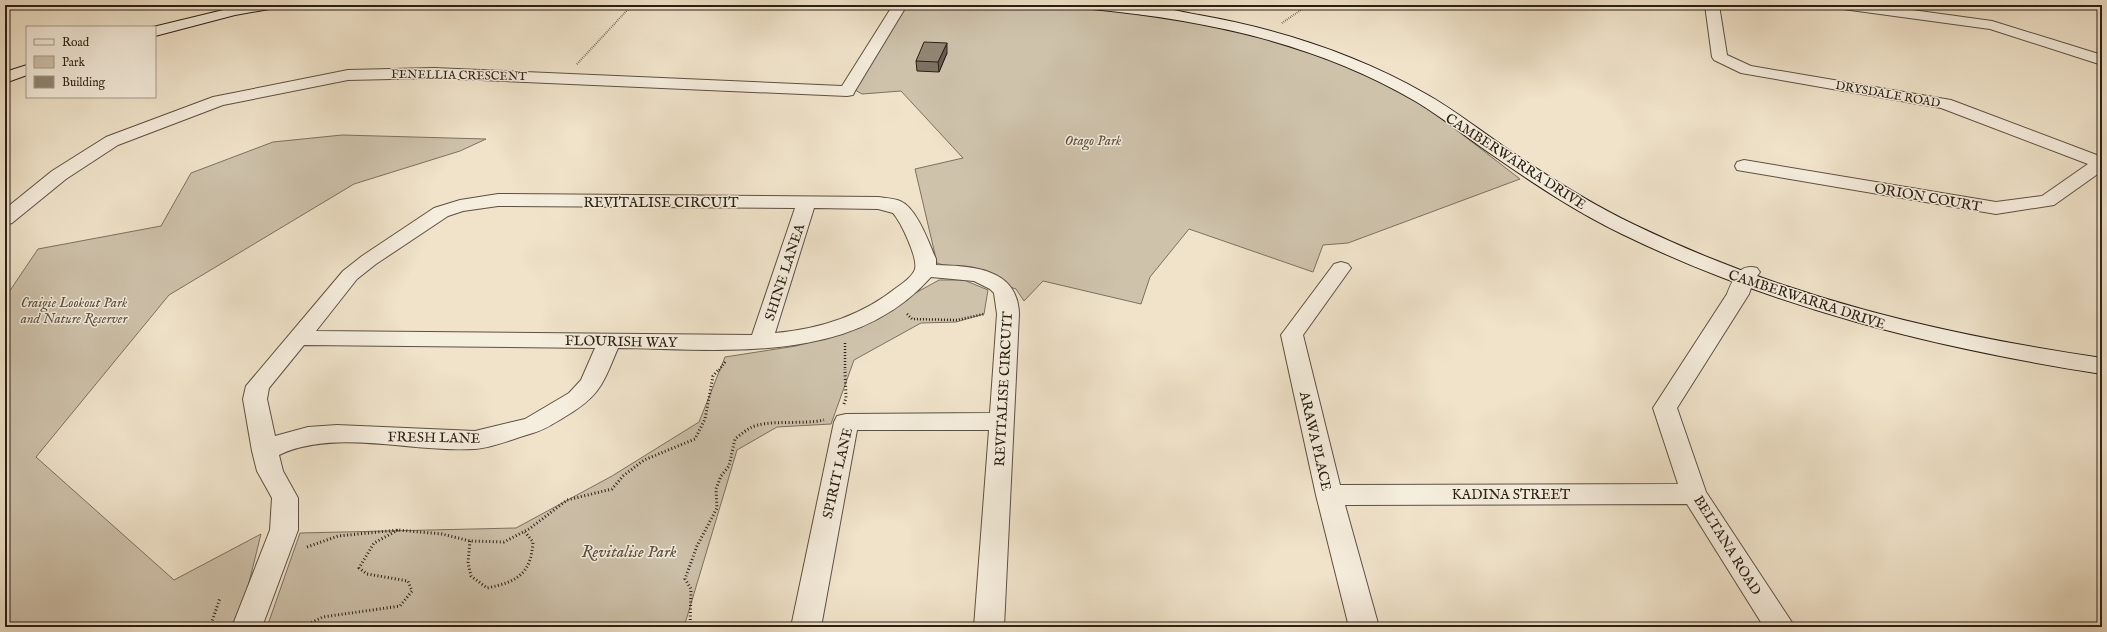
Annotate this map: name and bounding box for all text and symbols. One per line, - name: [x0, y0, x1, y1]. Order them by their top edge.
- legend: [26, 26, 156, 98]
- text: Road: [62, 35, 90, 50]
- text: Park: [62, 55, 85, 70]
- street label: FENELLIA CRESCENT: [391, 67, 527, 84]
- text: Building: [62, 75, 106, 90]
- street label: DRYSDALE ROAD: [1834, 78, 1942, 111]
- street label: CAMBERWARRA DRIVE: [1442, 110, 1589, 214]
- park label: Otago Park: [1065, 132, 1122, 151]
- street label: ORION COURT: [1873, 180, 1984, 216]
- street label: REVITALISE CIRCUIT: [583, 194, 739, 212]
- street label: SHINE LANEA: [761, 221, 809, 323]
- street label: CAMBERWARRA DRIVE: [1726, 266, 1888, 334]
- park label: Craigie Lookout Park and Nature Reserver: [20, 294, 128, 328]
- street label: REVITALISE CIRCUIT: [991, 310, 1017, 467]
- street label: FLOURISH WAY: [565, 332, 679, 352]
- street label: ARAWA PLACE: [1295, 389, 1335, 493]
- street label: SPIRIT LANE: [819, 426, 857, 520]
- street label: FRESH LANE: [388, 428, 481, 448]
- street label: KADINA STREET: [1452, 486, 1571, 504]
- street label: BELTANA ROAD: [1689, 492, 1765, 599]
- park label: Revitalise Park: [581, 542, 677, 563]

